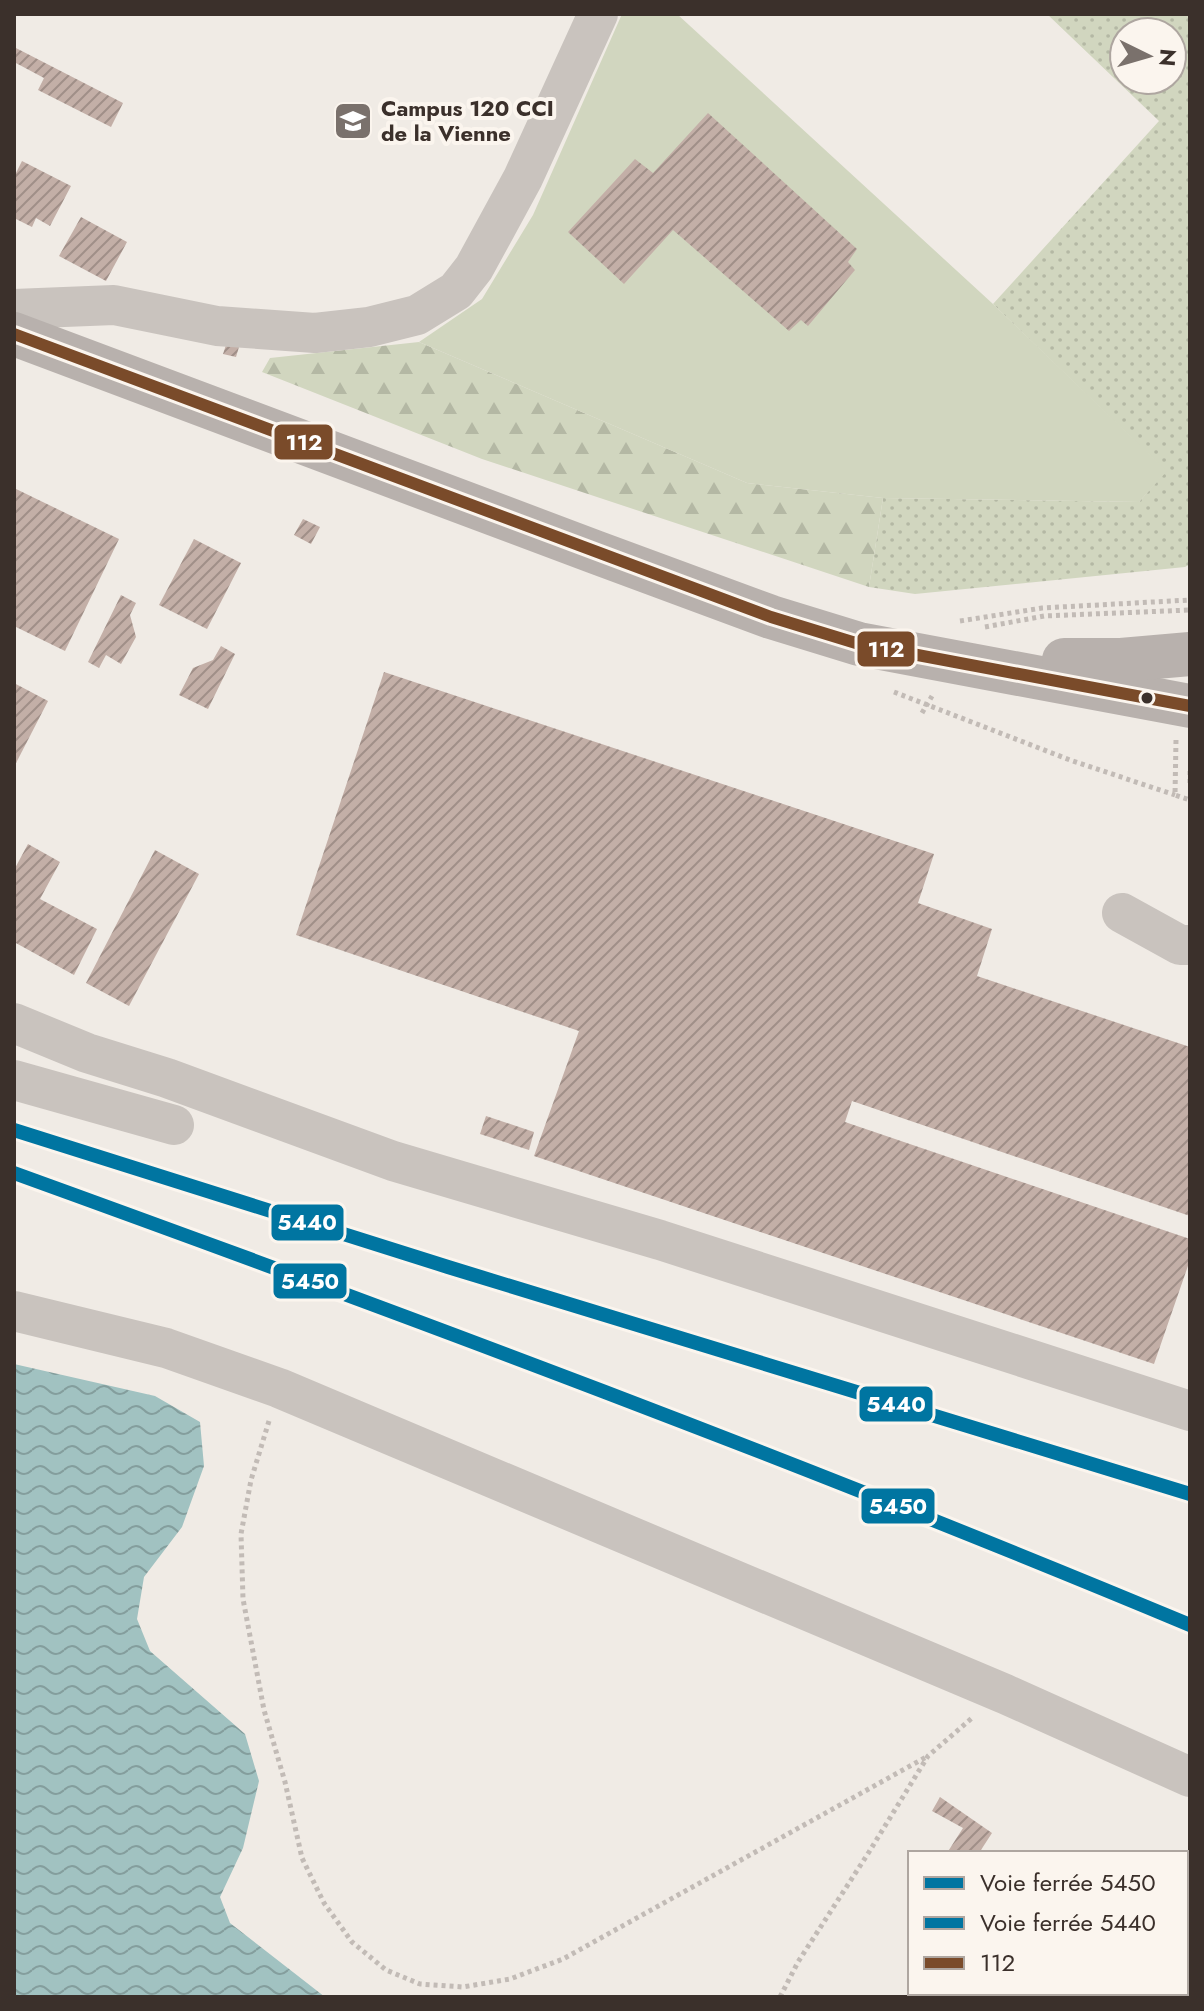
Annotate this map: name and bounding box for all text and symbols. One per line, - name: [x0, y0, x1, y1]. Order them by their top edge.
- north arrow: [1108, 16, 1188, 96]
- text: N: [1151, 48, 1185, 68]
- place label: Campus 120 CCI de la Vienne: [381, 92, 554, 149]
- school or university icon: Campus 120 CCI de la Vienne: [332, 100, 374, 142]
- line badge: 112: [273, 423, 334, 461]
- text: 112: [286, 426, 322, 458]
- line badge: 112: [856, 630, 916, 668]
- text: 112: [868, 633, 904, 665]
- unlabelled marker: [1139, 690, 1155, 706]
- line badge: 5440: [270, 1203, 345, 1242]
- text: 5440: [277, 1206, 337, 1238]
- line badge: 5450: [272, 1262, 348, 1300]
- text: 5450: [281, 1265, 339, 1297]
- line badge: 5440: [858, 1385, 934, 1423]
- text: 5440: [866, 1388, 926, 1420]
- line badge: 5450: [860, 1487, 936, 1525]
- text: 5450: [869, 1490, 927, 1522]
- legend: [908, 1851, 1188, 1995]
- text: Voie ferrée 5450: [980, 1865, 1156, 1900]
- text: Voie ferrée 5440: [980, 1905, 1156, 1940]
- text: 112: [980, 1945, 1015, 1980]

